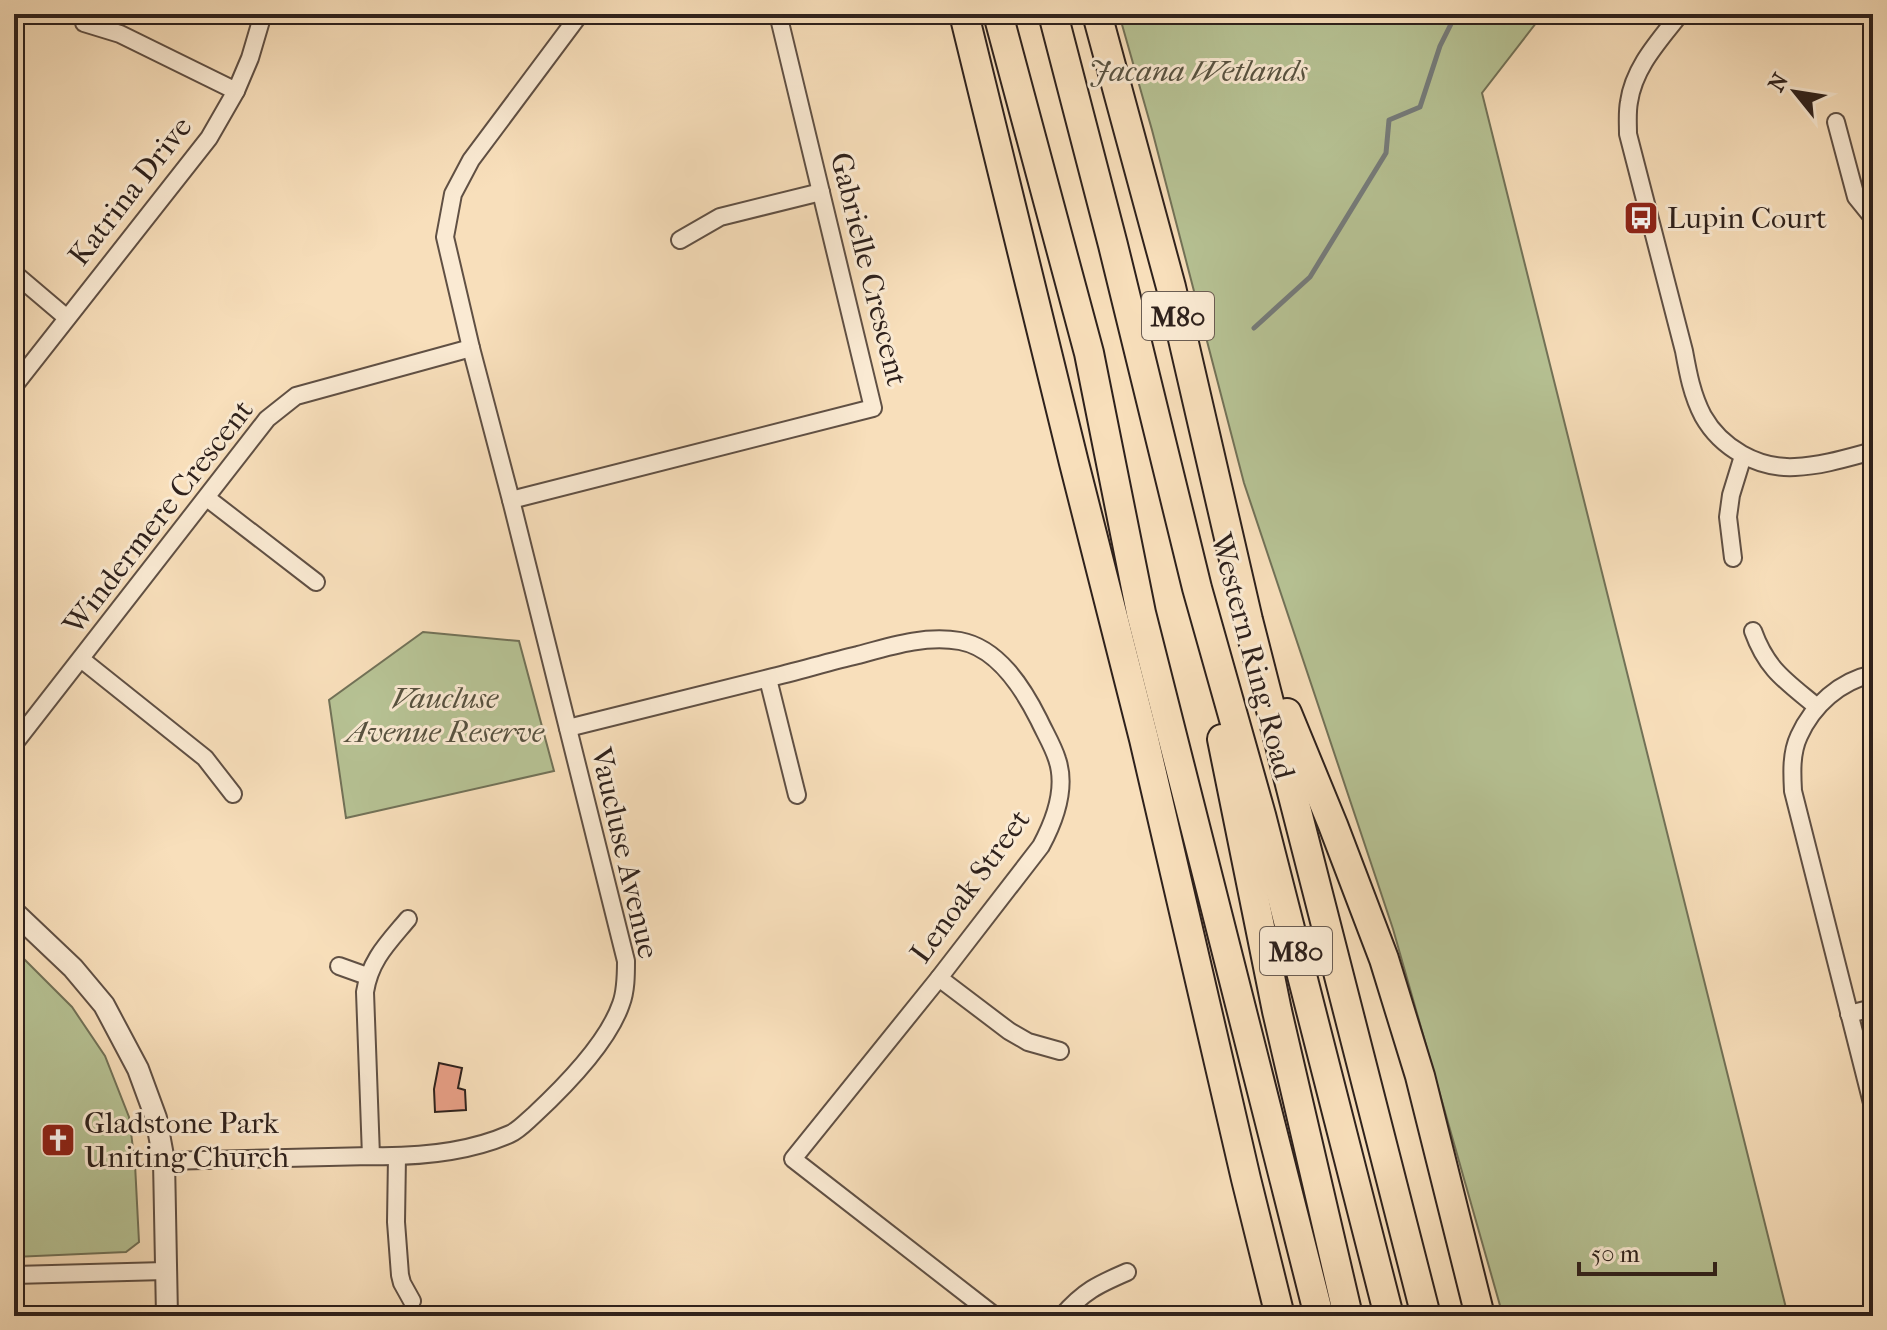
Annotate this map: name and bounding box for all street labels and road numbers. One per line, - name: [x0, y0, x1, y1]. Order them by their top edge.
- street label: Katrina Drive: [61, 110, 199, 273]
- street label: Gabrielle Crescent: [823, 149, 914, 390]
- road number: M80: [1142, 292, 1214, 340]
- street label: Windermere Crescent: [56, 393, 261, 642]
- street label: Western Ring Road: [1203, 529, 1302, 783]
- street label: Vaucluse Avenue: [583, 743, 666, 962]
- street label: Lenoak Street: [903, 803, 1038, 970]
- road number: M80: [1260, 927, 1332, 975]

